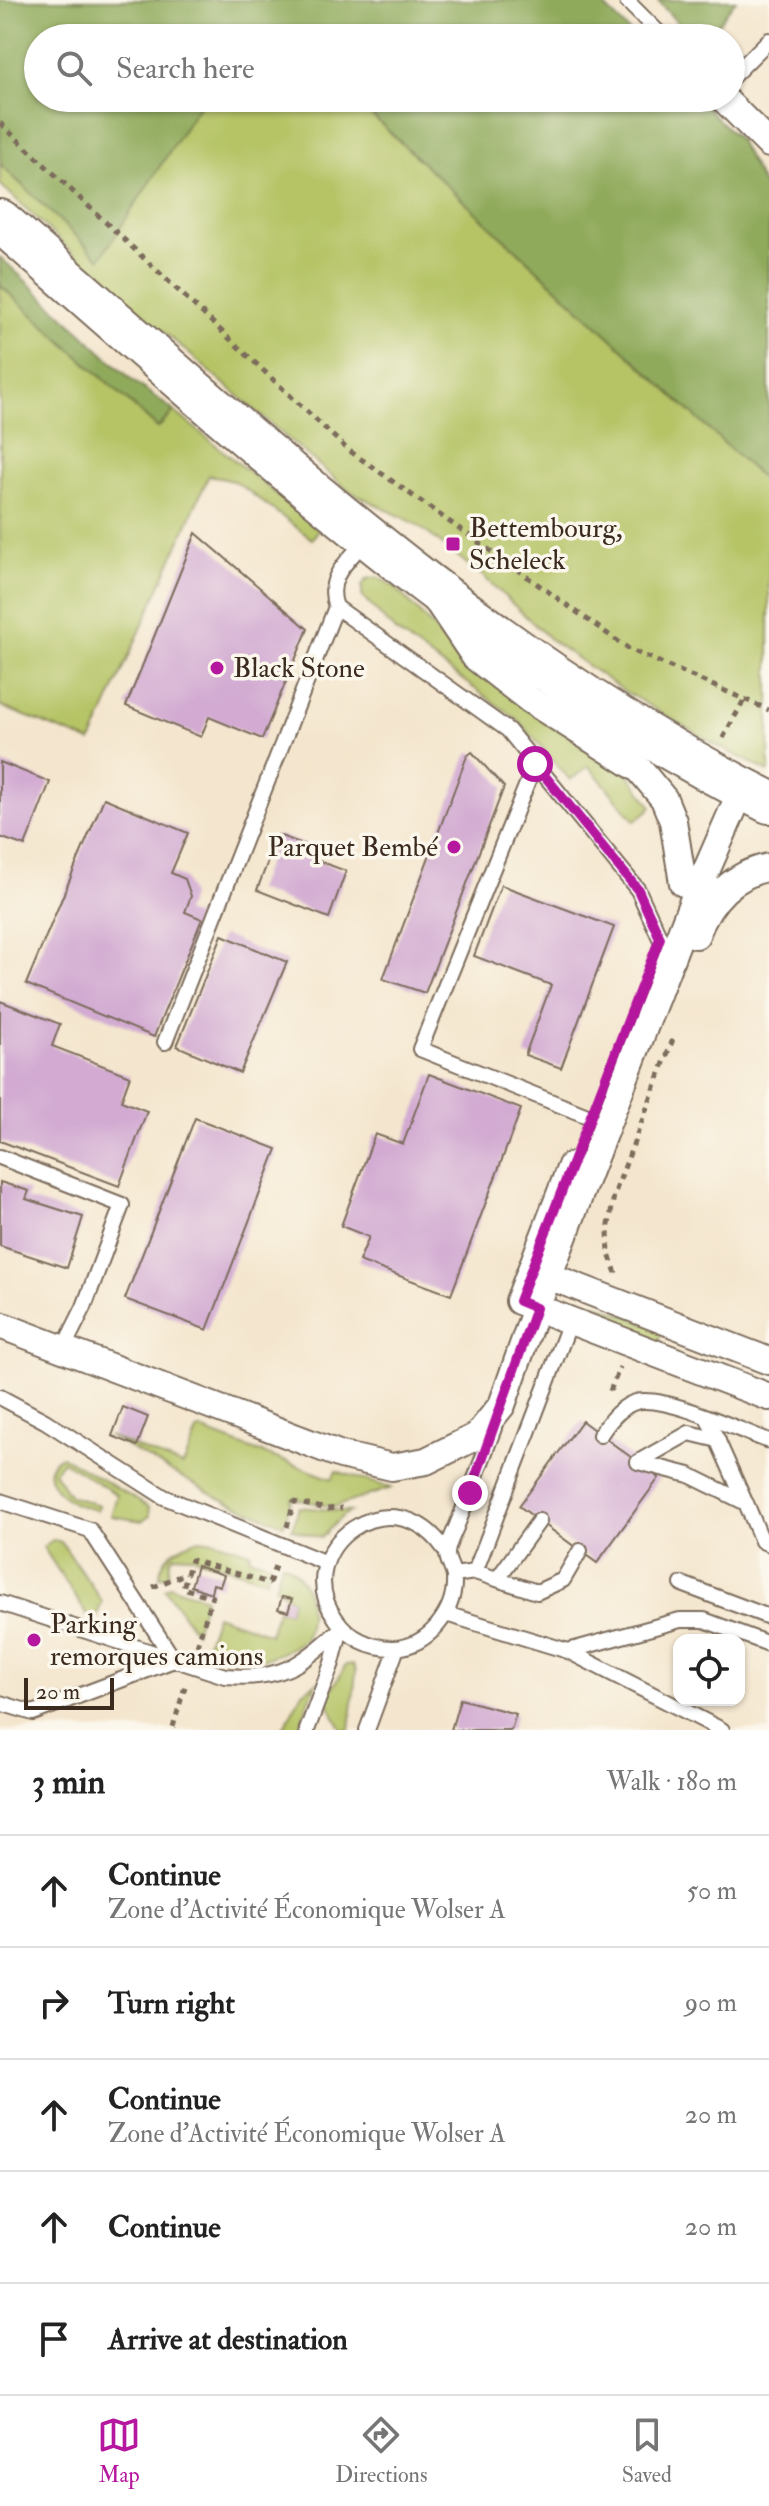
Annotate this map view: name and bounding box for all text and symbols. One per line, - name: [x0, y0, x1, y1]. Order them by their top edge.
- search box: [24, 24, 745, 112]
- icon: search: [52, 46, 96, 90]
- text: Search here: [116, 50, 255, 87]
- place label: Bettembourg, Scheleck: [469, 511, 623, 578]
- marker: Bettembourg, Scheleck: [444, 535, 462, 553]
- place label: Black Stone: [233, 651, 365, 686]
- marker: Black Stone: [208, 659, 226, 677]
- route start: [517, 746, 553, 782]
- place label: Parquet Bembé: [267, 830, 438, 865]
- marker: Parquet Bembé: [445, 838, 463, 856]
- route end: [452, 1475, 488, 1511]
- place label: Parking remorques camions: [50, 1607, 263, 1674]
- marker: Parking remorques camions: [25, 1631, 43, 1649]
- map controls: [673, 1634, 745, 1706]
- button: locate: [673, 1634, 745, 1706]
- scale bar: [24, 1674, 114, 1710]
- text: 20 m: [36, 1678, 80, 1706]
- text: 3 min: [32, 1761, 105, 1804]
- text: Walk · 180 m: [607, 1766, 737, 1798]
- text: Continue: [108, 1857, 221, 1894]
- icon: ahead: [32, 1869, 76, 1913]
- text: 50 m: [687, 1875, 737, 1907]
- text: Zone d'Activité Économique Wolser A: [108, 1894, 506, 1926]
- icon: right: [32, 1981, 76, 2025]
- text: Turn right: [108, 1985, 235, 2022]
- text: 90 m: [685, 1987, 737, 2019]
- text: Continue: [108, 2081, 221, 2118]
- icon: ahead: [32, 2093, 76, 2137]
- text: 20 m: [685, 2099, 737, 2131]
- text: Zone d'Activité Économique Wolser A: [108, 2118, 506, 2150]
- icon: ahead: [32, 2205, 76, 2249]
- text: Continue: [108, 2209, 221, 2246]
- text: 20 m: [685, 2211, 737, 2243]
- icon: arrive: [32, 2317, 76, 2361]
- text: Arrive at destination: [108, 2321, 348, 2358]
- tab: Map: [97, 2413, 141, 2489]
- tab: Directions: [335, 2413, 428, 2489]
- tab: Saved: [622, 2413, 672, 2489]

